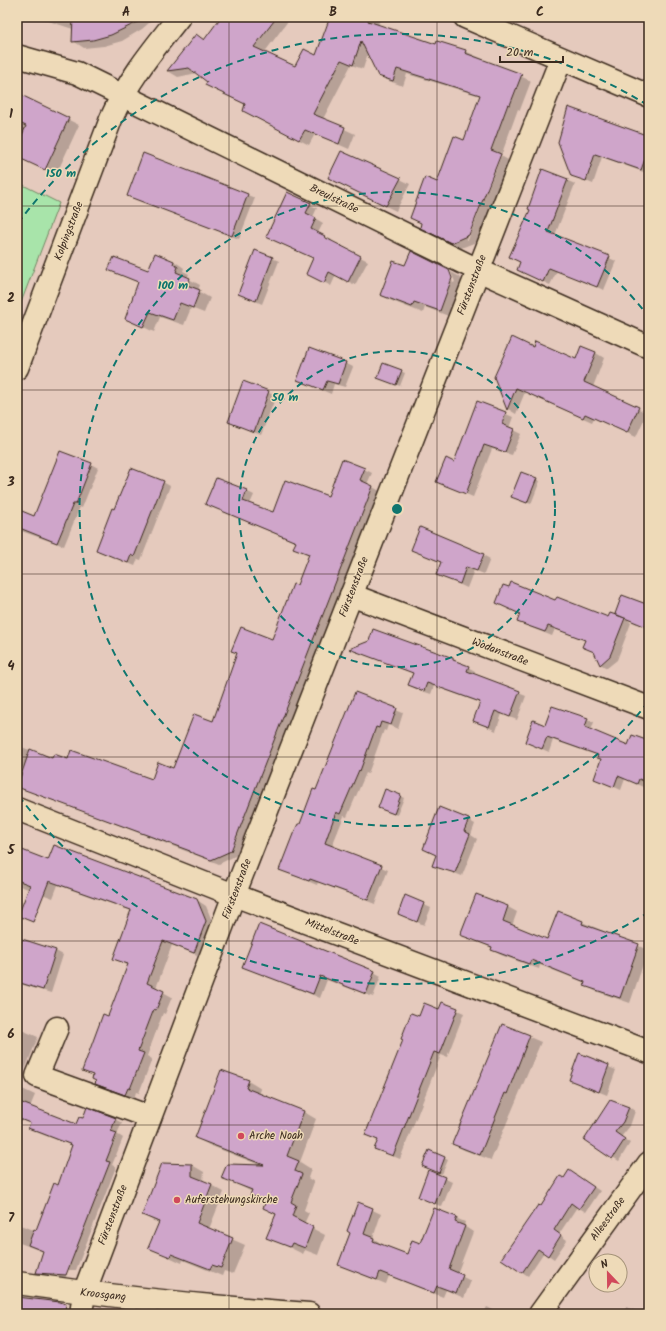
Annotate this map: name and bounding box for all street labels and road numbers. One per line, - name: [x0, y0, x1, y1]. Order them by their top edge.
- street label: Breulstraße: [306, 179, 362, 219]
- street label: Kolpingstraße: [49, 199, 89, 263]
- street label: Fürstenstraße: [452, 252, 492, 318]
- street label: Fürstenstraße: [334, 554, 374, 620]
- street label: Wodanstraße: [469, 633, 531, 671]
- street label: Fürstenstraße: [217, 856, 257, 922]
- street label: Mittelstraße: [302, 913, 362, 951]
- street label: Fürstenstraße: [93, 1182, 133, 1248]
- street label: Alleestraße: [586, 1193, 630, 1245]
- street label: Kroosgang: [79, 1284, 127, 1306]

